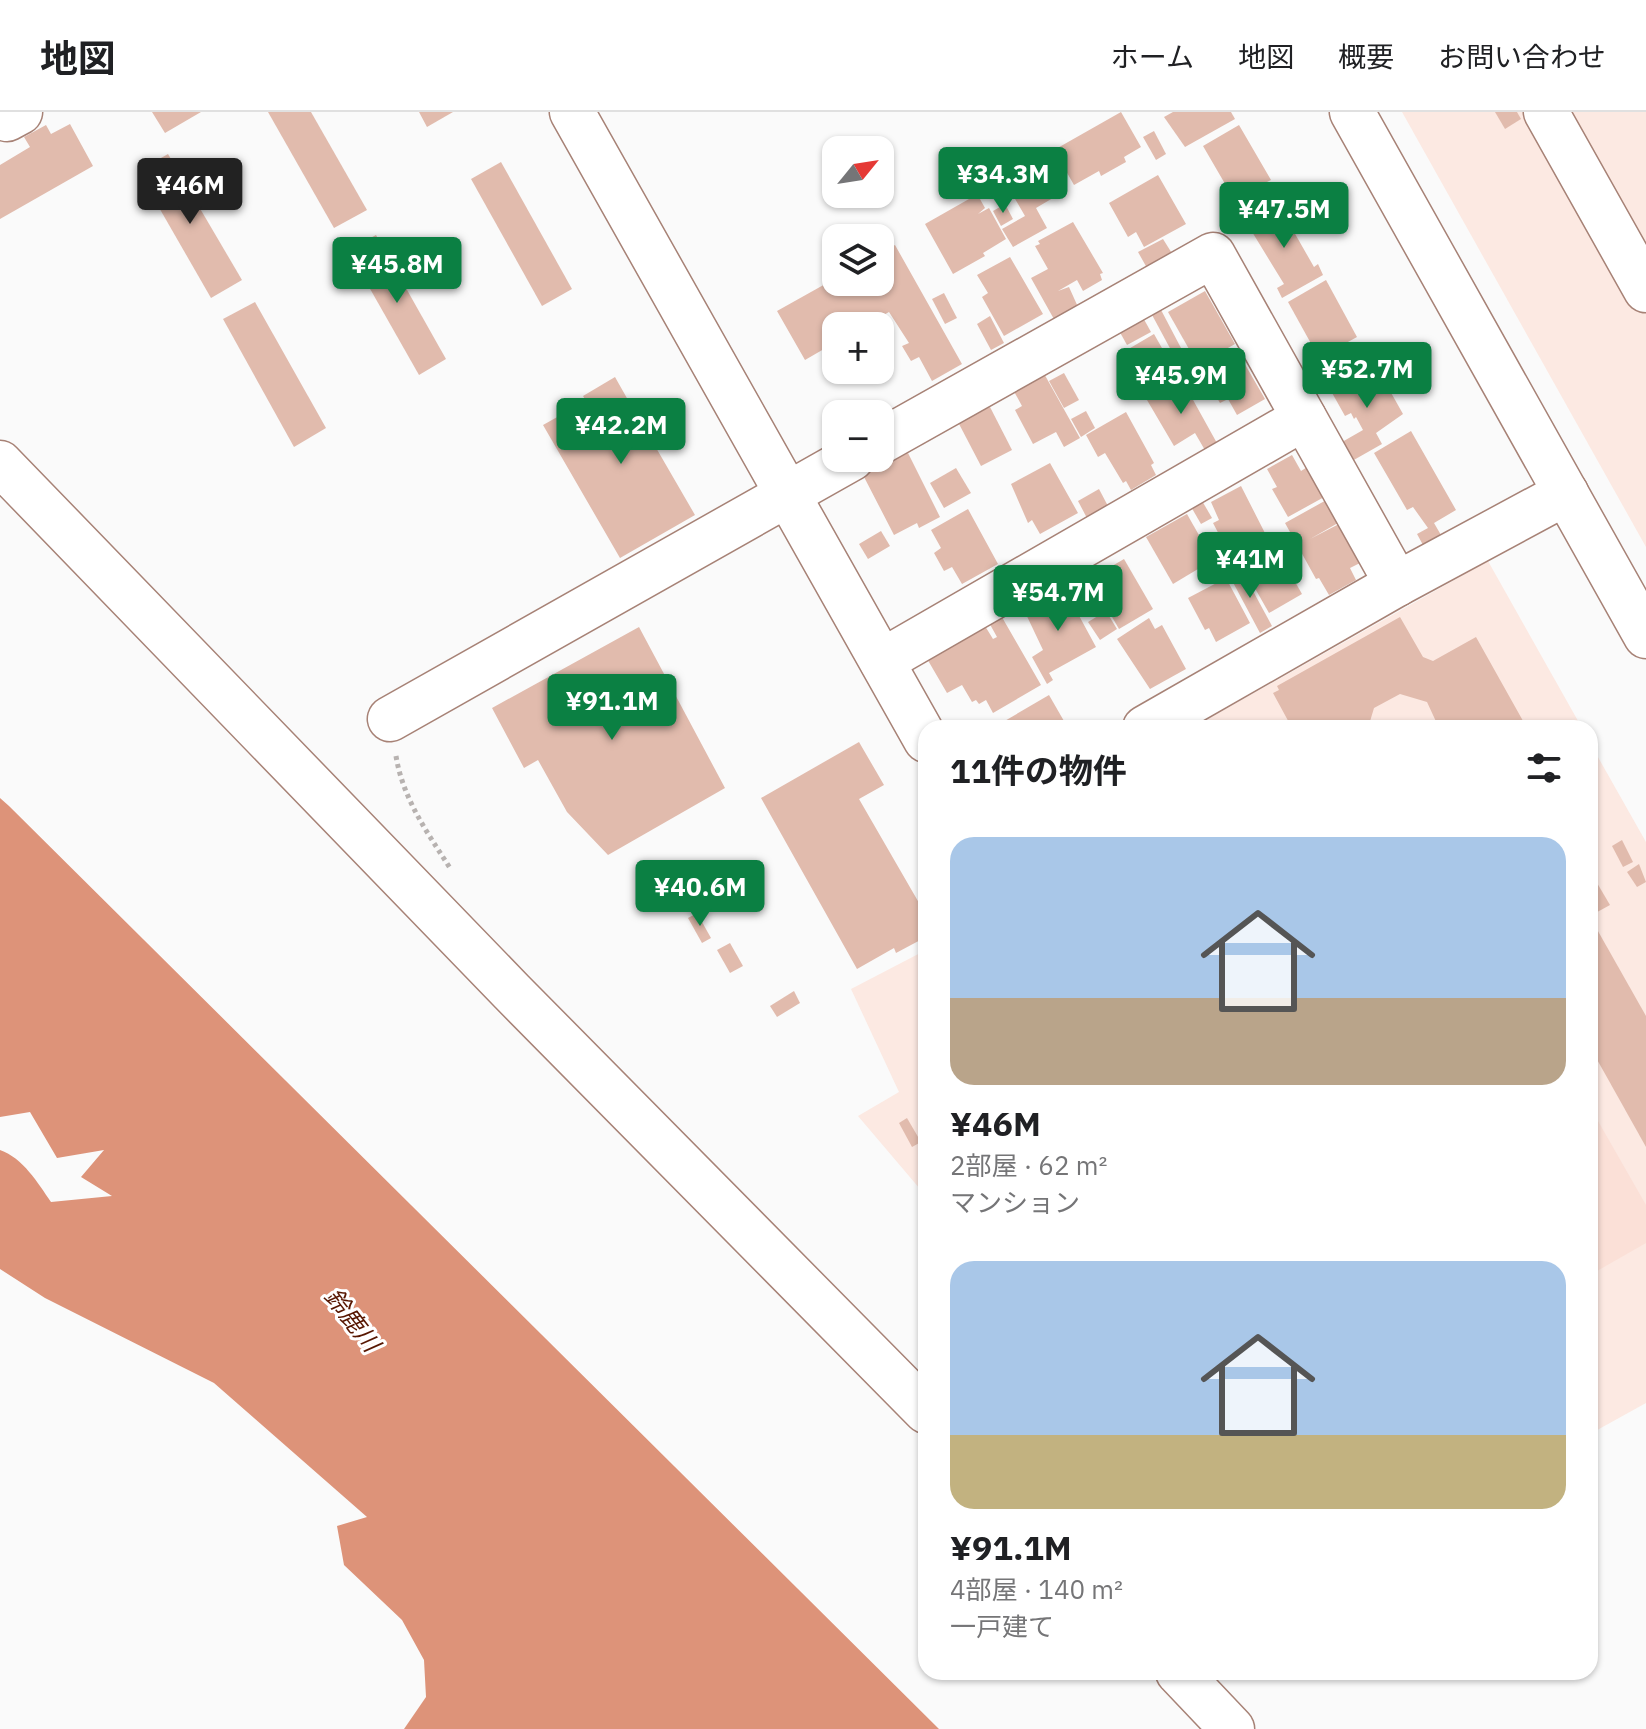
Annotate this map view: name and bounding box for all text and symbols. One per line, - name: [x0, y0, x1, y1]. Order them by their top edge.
- text: 地図: [40, 33, 116, 82]
- text: ホーム: [1111, 38, 1194, 75]
- text: 地図: [1238, 38, 1294, 75]
- text: 概要: [1338, 38, 1394, 75]
- text: お問い合わせ: [1438, 38, 1606, 75]
- north arrow: [822, 136, 894, 208]
- map controls: [822, 136, 894, 472]
- pin: ¥34.3M: [938, 147, 1068, 215]
- text: ¥34.3M: [956, 156, 1050, 190]
- pin: ¥46M: [143, 158, 237, 226]
- text: ¥46M: [155, 167, 225, 201]
- pin: ¥47.5M: [1219, 182, 1349, 250]
- text: ¥47.5M: [1237, 191, 1331, 225]
- button: layers: [822, 224, 894, 296]
- pin: ¥45.8M: [332, 237, 462, 305]
- text: ¥45.8M: [350, 246, 444, 280]
- button: +: [822, 312, 894, 384]
- pin: ¥52.7M: [1302, 342, 1432, 410]
- pin: ¥45.9M: [1116, 348, 1246, 416]
- text: ¥52.7M: [1320, 351, 1414, 385]
- text: ¥45.9M: [1134, 357, 1228, 391]
- pin: ¥42.2M: [556, 398, 686, 466]
- button: −: [822, 400, 894, 472]
- text: ¥42.2M: [574, 407, 668, 441]
- pin: ¥41M: [1203, 532, 1297, 600]
- text: ¥41M: [1215, 541, 1285, 575]
- pin: ¥54.7M: [993, 565, 1123, 633]
- text: ¥54.7M: [1011, 574, 1105, 608]
- pin: ¥91.1M: [547, 674, 677, 742]
- text: ¥91.1M: [565, 683, 659, 717]
- icon: filters: [1522, 746, 1566, 790]
- text: 11件の物件: [950, 748, 1127, 792]
- pin: ¥40.6M: [635, 860, 765, 928]
- text: ¥40.6M: [653, 869, 747, 903]
- icon: home: [1186, 889, 1330, 1033]
- text: ¥46M: [950, 1101, 1041, 1145]
- text: 2部屋 · 62 m²: [950, 1148, 1107, 1182]
- text: マンション: [950, 1185, 1080, 1219]
- water label: 鈴鹿川: [318, 1281, 389, 1360]
- icon: home: [1186, 1313, 1330, 1457]
- text: ¥91.1M: [950, 1525, 1072, 1569]
- text: 4部屋 · 140 m²: [950, 1572, 1123, 1606]
- text: 一戸建て: [950, 1609, 1054, 1643]

